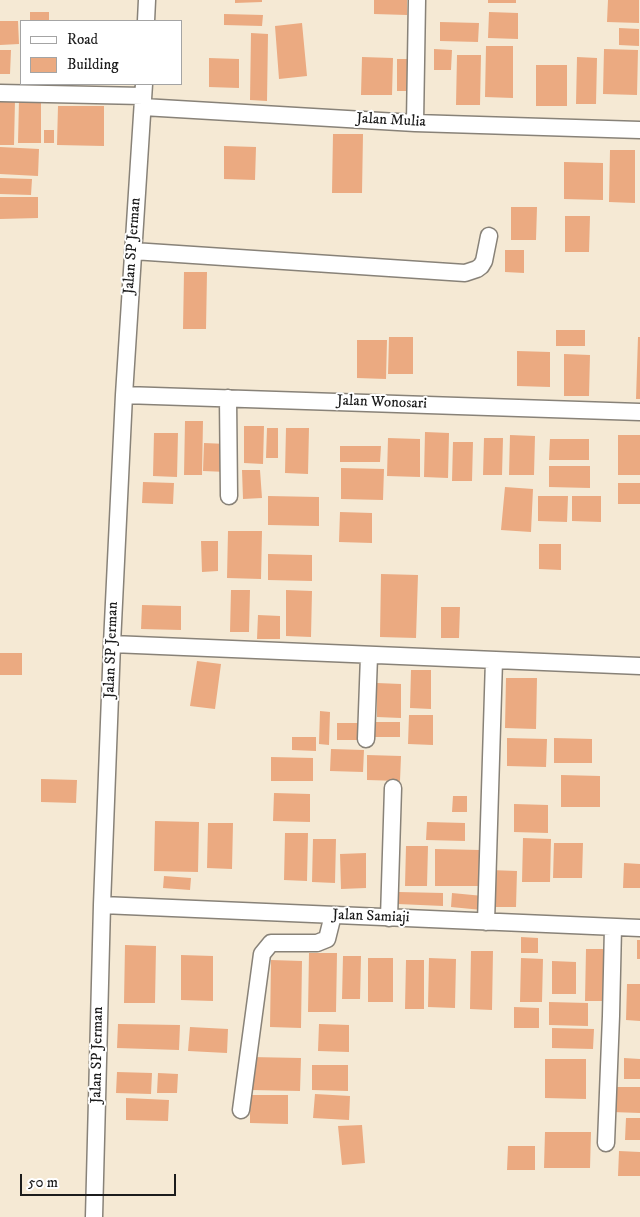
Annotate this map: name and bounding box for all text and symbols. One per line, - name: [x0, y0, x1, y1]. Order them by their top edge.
- legend: [20, 20, 182, 85]
- text: Road: [67, 30, 98, 49]
- text: Building: [67, 55, 119, 74]
- street label: Jalan Mulia: [356, 110, 426, 132]
- street label: Jalan SP Jerman: [121, 197, 145, 295]
- street label: Jalan Wonosari: [337, 392, 427, 414]
- street label: Jalan SP Jerman: [101, 601, 123, 699]
- street label: Jalan Samiaji: [332, 907, 410, 927]
- street label: Jalan SP Jerman: [88, 1006, 108, 1104]
- scale bar: [22, 1164, 179, 1196]
- text: 50 m: [28, 1173, 58, 1192]

